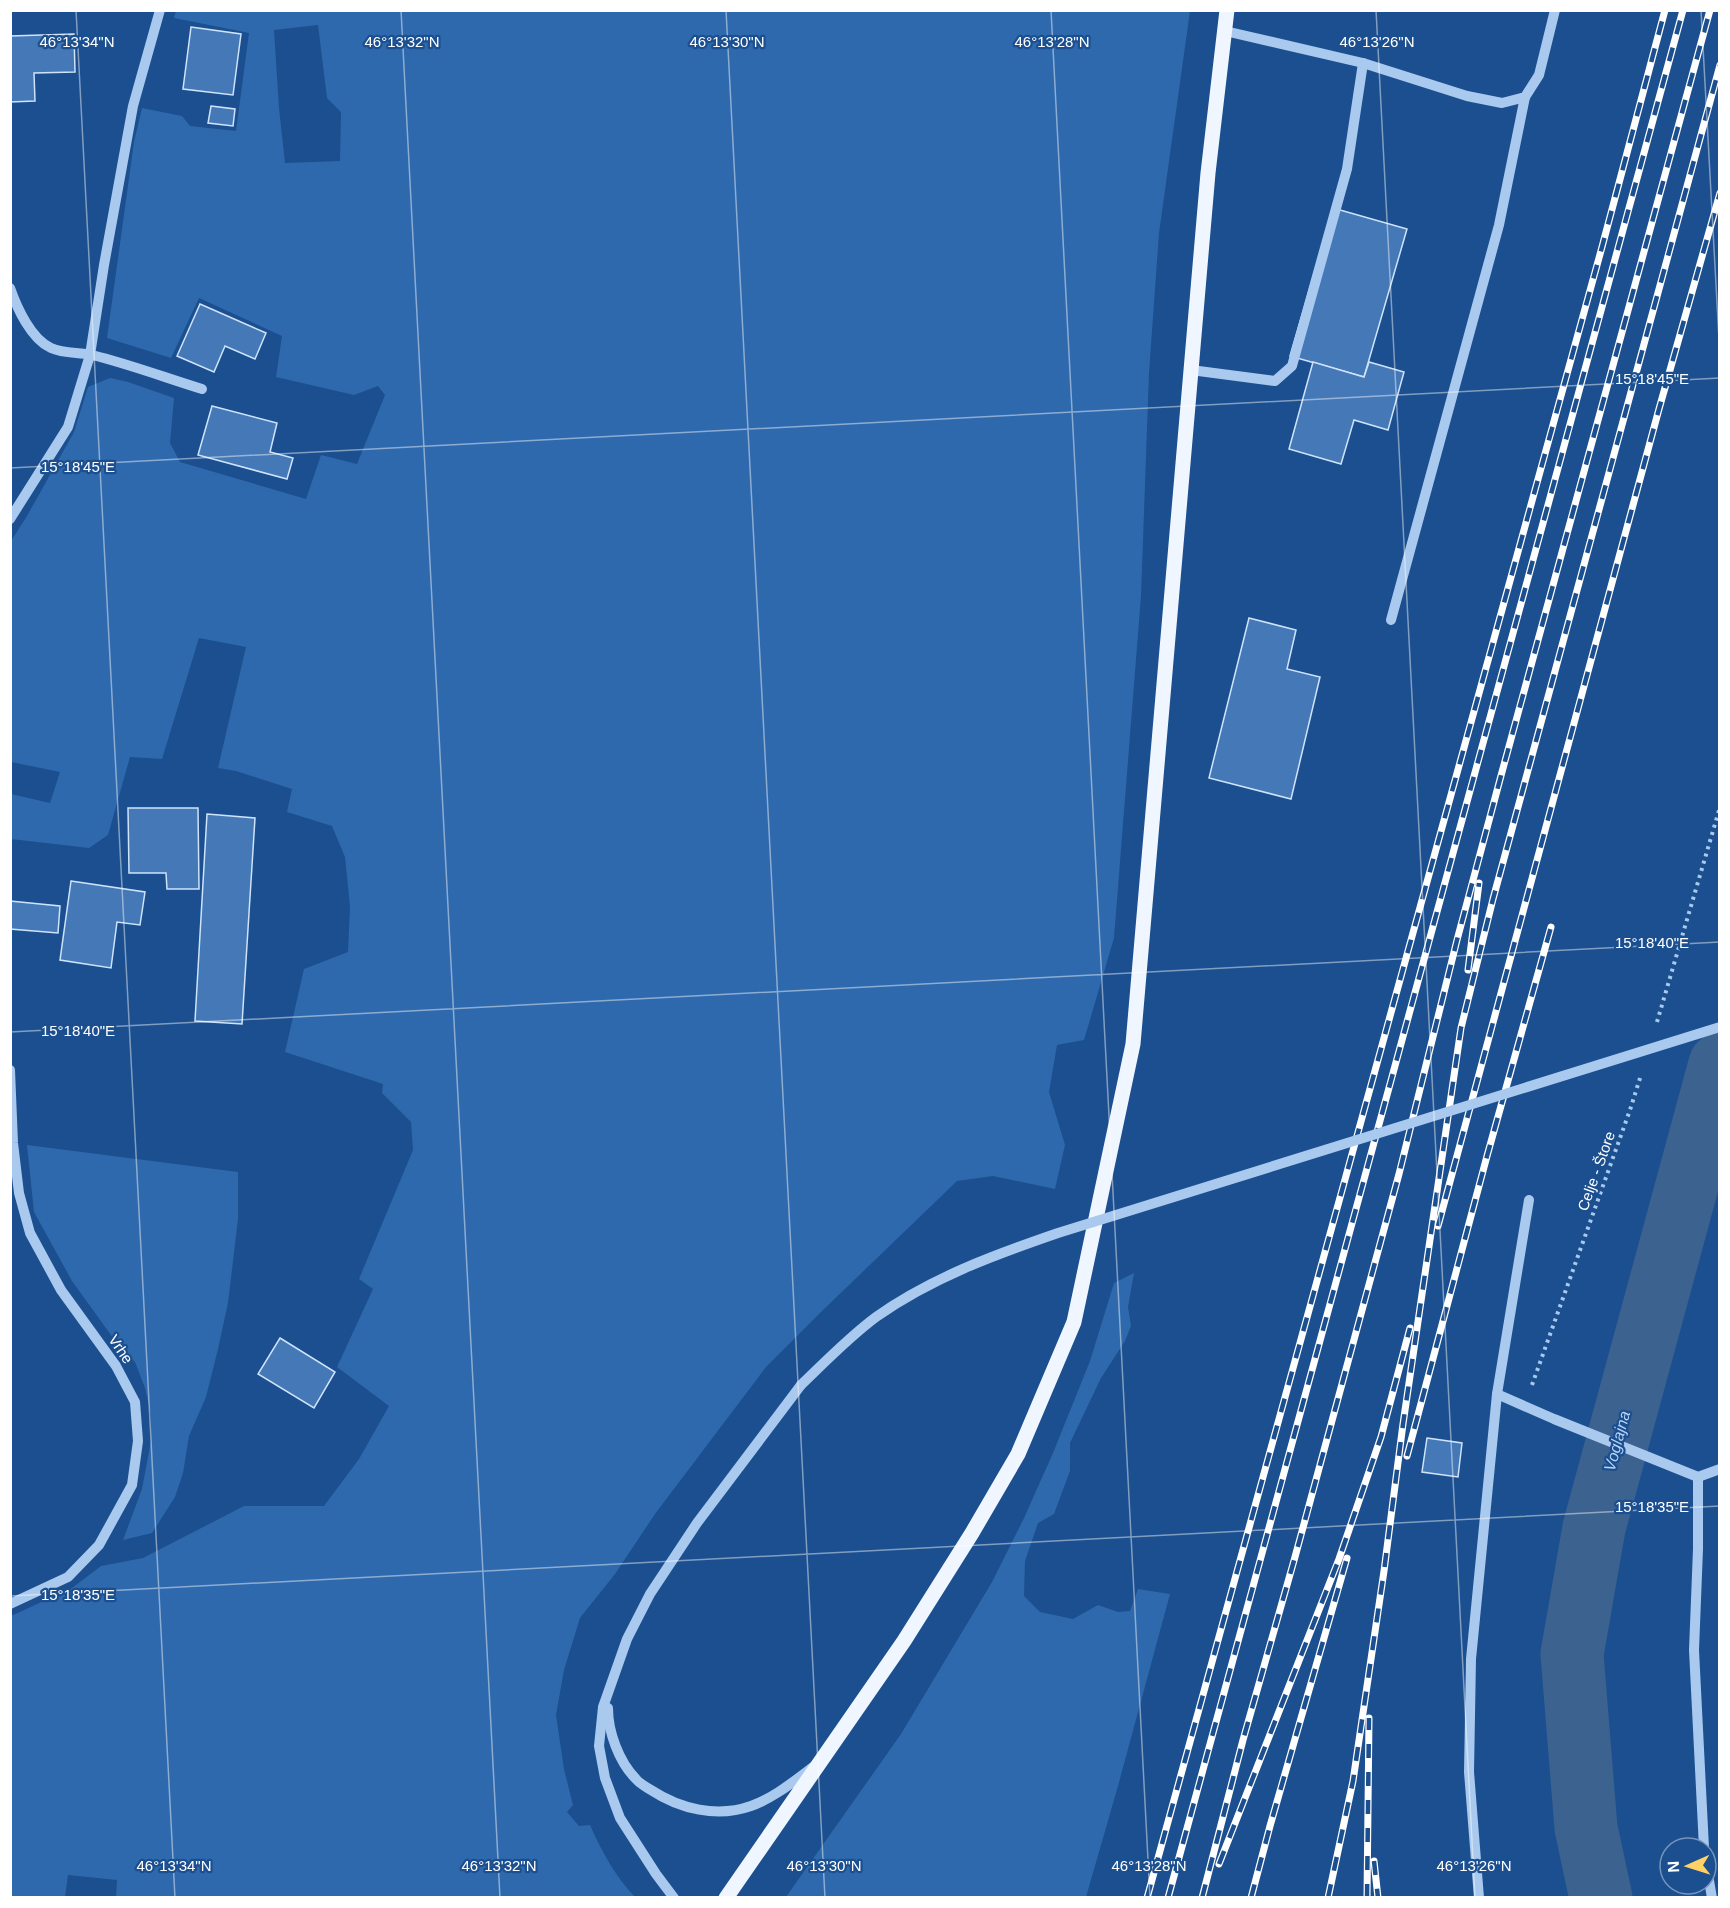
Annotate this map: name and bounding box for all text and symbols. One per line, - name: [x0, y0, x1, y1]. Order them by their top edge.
- text: 46°13'34"N: [39, 33, 115, 50]
- text: 46°13'32"N: [364, 33, 440, 50]
- text: 46°13'30"N: [689, 33, 765, 50]
- text: 46°13'28"N: [1014, 33, 1090, 50]
- text: 46°13'26"N: [1339, 33, 1415, 50]
- text: 15°18'45"E: [1615, 370, 1689, 387]
- text: 15°18'45"E: [41, 458, 115, 475]
- text: 15°18'40"E: [1615, 934, 1689, 951]
- text: 15°18'40"E: [41, 1022, 115, 1039]
- street label: Celje - Štore: [1574, 1129, 1618, 1213]
- street label: Vrhe: [105, 1331, 137, 1367]
- water label: Voglajna: [1601, 1409, 1633, 1473]
- text: 15°18'35"E: [1615, 1498, 1689, 1515]
- text: 15°18'35"E: [41, 1586, 115, 1603]
- north arrow: [1658, 1836, 1718, 1896]
- text: 46°13'34"N: [136, 1857, 212, 1874]
- text: 46°13'32"N: [461, 1857, 537, 1874]
- text: 46°13'30"N: [786, 1857, 862, 1874]
- text: 46°13'28"N: [1111, 1857, 1187, 1874]
- text: 46°13'26"N: [1436, 1857, 1512, 1874]
- text: N: [1665, 1861, 1682, 1873]

